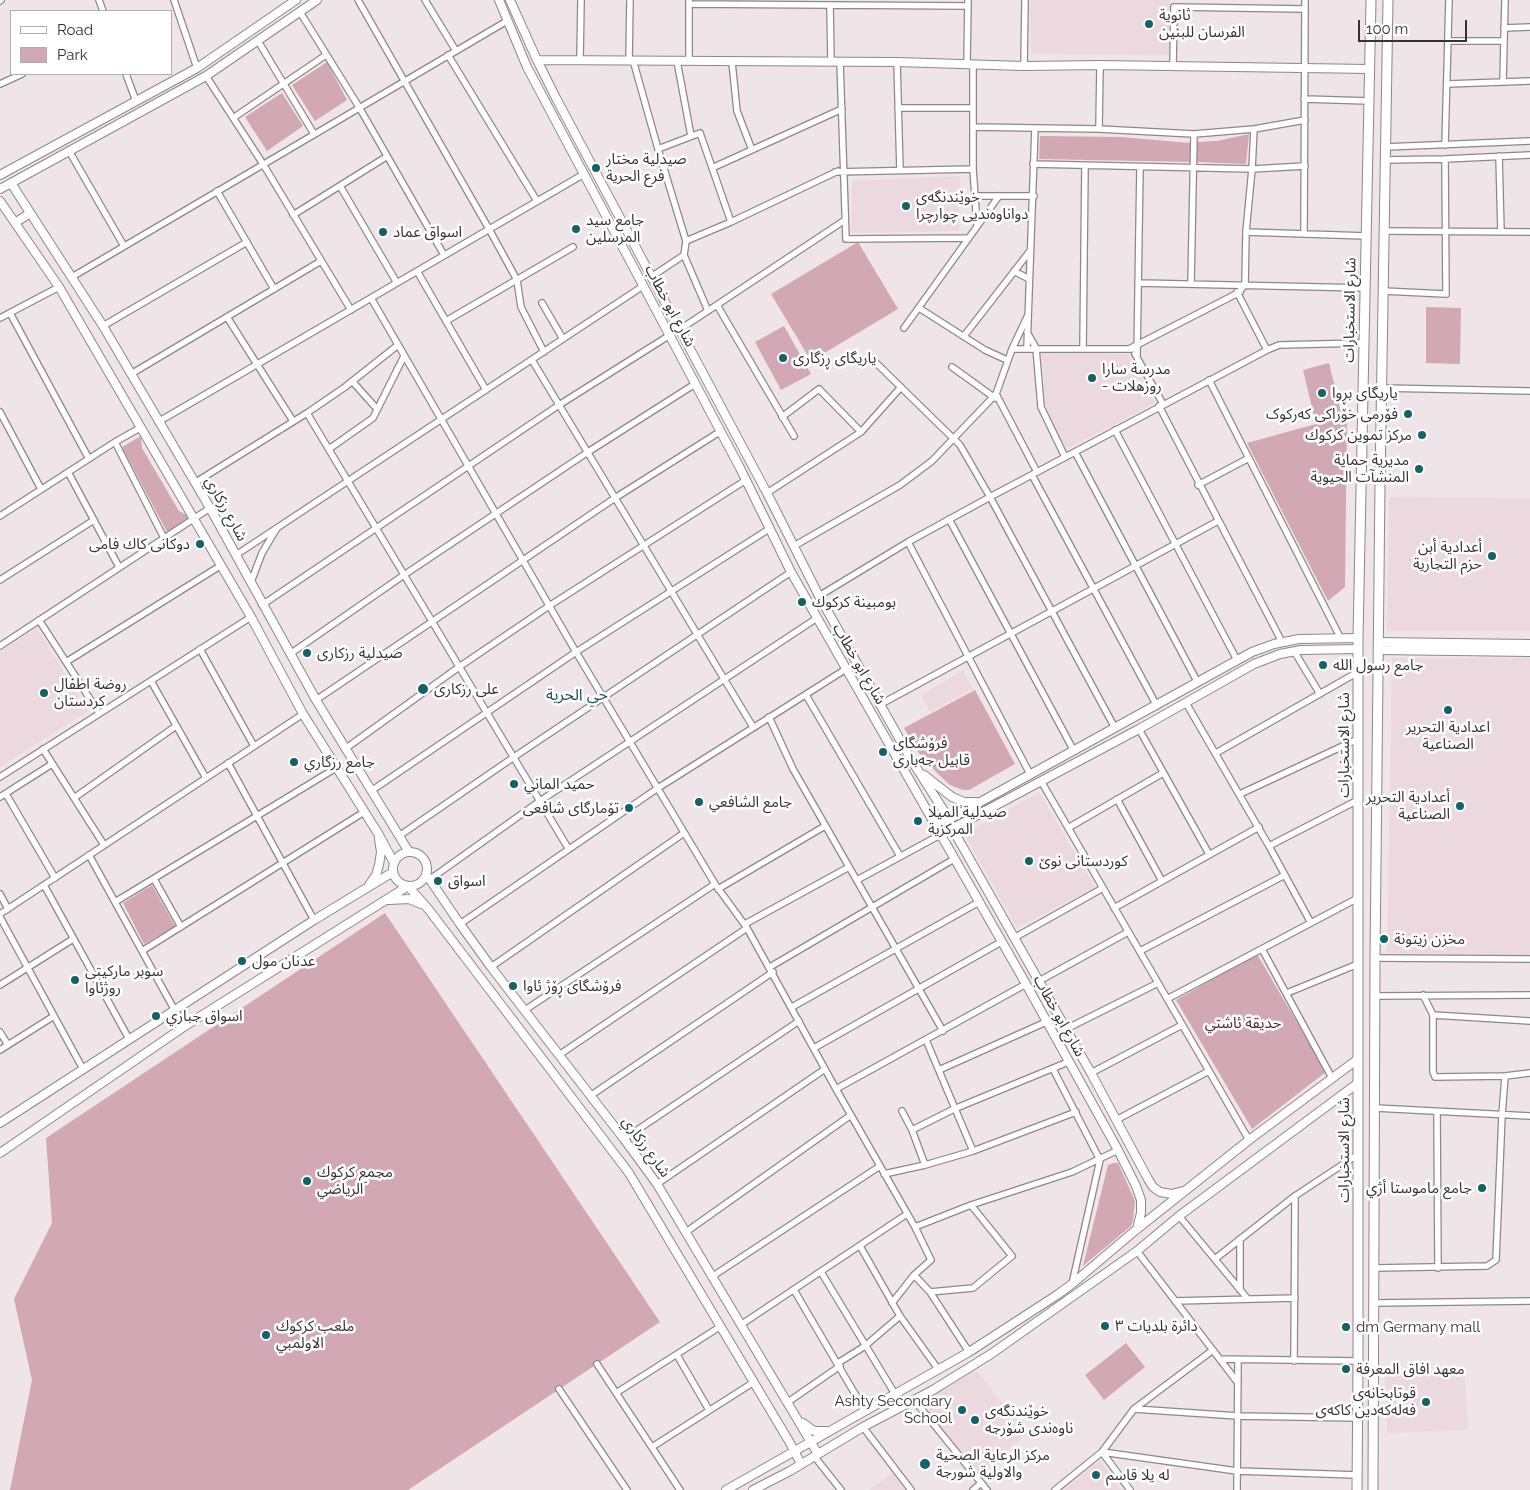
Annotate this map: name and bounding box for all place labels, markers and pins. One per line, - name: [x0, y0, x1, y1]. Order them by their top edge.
- place label: ثانوية الفرسان للبنين: [1159, 6, 1245, 41]
- marker: ثانوية الفرسان للبنين: [1143, 18, 1155, 30]
- place label: صيدلية مختار فرع الحرية: [606, 150, 687, 185]
- marker: صيدلية مختار فرع الحرية: [590, 162, 602, 174]
- place label: خوێندنگەی دواناوەندیی چوارچرا: [916, 188, 1028, 223]
- marker: خوێندنگەی دواناوەندیی چوارچرا: [900, 200, 912, 212]
- place label: جامع سيد المرسلين: [586, 211, 644, 246]
- place label: اسواق عماد: [393, 223, 462, 241]
- marker: جامع سيد المرسلين: [570, 223, 582, 235]
- marker: اسواق عماد: [377, 226, 389, 238]
- place label: یاریگای ڕزگاری: [793, 349, 876, 367]
- marker: یاریگای ڕزگاری: [777, 352, 789, 364]
- place label: مدرسة سارا - روزهلات: [1102, 360, 1171, 395]
- marker: مدرسة سارا - روزهلات: [1086, 372, 1098, 384]
- place label: یاریگای بڕوا: [1332, 384, 1398, 402]
- marker: یاریگای بڕوا: [1316, 387, 1328, 399]
- place label: فۆرمی خۆراکی کەرکوک: [1266, 405, 1398, 423]
- marker: فۆرمی خۆراکی کەرکوک: [1402, 408, 1414, 420]
- place label: مركز تموين كركوك: [1305, 426, 1412, 444]
- marker: مركز تموين كركوك: [1416, 429, 1428, 441]
- place label: مديرية حماية المنشآت الحيوية: [1310, 451, 1409, 486]
- marker: مديرية حماية المنشآت الحيوية: [1413, 463, 1425, 475]
- place label: دوكانى كاك فامى: [89, 535, 190, 553]
- marker: دوكانى كاك فامى: [194, 538, 206, 550]
- place label: أعدادية أبن حزم التجارية: [1413, 538, 1482, 573]
- marker: أعدادية أبن حزم التجارية: [1486, 550, 1498, 562]
- place label: بومبينة كركوك: [812, 593, 896, 611]
- marker: بومبينة كركوك: [796, 596, 808, 608]
- place label: صيدلية رزكارى: [317, 644, 403, 662]
- marker: صيدلية رزكارى: [301, 647, 313, 659]
- place label: جامع رسول الله: [1333, 656, 1423, 674]
- marker: جامع رسول الله: [1317, 659, 1329, 671]
- place label: روضة اطفال كردستان: [54, 675, 127, 710]
- place label: على رزكارى: [434, 680, 499, 698]
- marker: على رزكارى: [416, 682, 430, 696]
- marker: روضة اطفال كردستان: [38, 687, 50, 699]
- marker: اعدادية التحرير الصناعية: [1442, 704, 1454, 716]
- place label: اعدادية التحرير الصناعية: [1406, 718, 1490, 753]
- place label: فرۆشگای قابیل جەباری: [893, 734, 970, 769]
- marker: فرۆشگای قابیل جەباری: [877, 746, 889, 758]
- place label: جامع رزگاري: [304, 753, 375, 771]
- marker: جامع رزگاري: [288, 756, 300, 768]
- place label: حميد الماني: [524, 775, 594, 793]
- marker: حميد الماني: [508, 778, 520, 790]
- place label: أعدادية التحرير الصناعية: [1366, 788, 1450, 823]
- place label: جامع الشافعي: [709, 793, 792, 811]
- marker: جامع الشافعي: [693, 796, 705, 808]
- place label: تۆمارگاى شافعى: [523, 799, 619, 817]
- marker: أعدادية التحرير الصناعية: [1454, 800, 1466, 812]
- marker: تۆمارگاى شافعى: [623, 802, 635, 814]
- place label: صيدلية الميلا المركزية: [928, 803, 1006, 838]
- marker: صيدلية الميلا المركزية: [912, 815, 924, 827]
- place label: کوردستانی نوێ: [1039, 852, 1128, 870]
- marker: کوردستانی نوێ: [1023, 855, 1035, 867]
- place label: اسواق: [448, 872, 486, 890]
- marker: اسواق: [432, 875, 444, 887]
- place label: مخزن زيتونة: [1394, 930, 1465, 948]
- marker: مخزن زيتونة: [1378, 933, 1390, 945]
- place label: عدنان مول: [252, 952, 315, 970]
- marker: عدنان مول: [236, 955, 248, 967]
- place label: سوبر ماركيتى روژئاوا: [85, 962, 163, 997]
- marker: سوبر ماركيتى روژئاوا: [69, 974, 81, 986]
- place label: فرۆشگای ڕۆژ ئاوا: [523, 977, 622, 995]
- marker: فرۆشگای ڕۆژ ئاوا: [507, 980, 519, 992]
- place label: اسواق جباري: [166, 1007, 243, 1025]
- marker: اسواق جباري: [150, 1010, 162, 1022]
- place label: مجمع كركوك الرياضي: [317, 1163, 393, 1198]
- marker: مجمع كركوك الرياضي: [301, 1175, 313, 1187]
- place label: جامع ماموستا أژي: [1366, 1179, 1472, 1197]
- marker: جامع ماموستا أژي: [1476, 1182, 1488, 1194]
- place label: ملعب كركوك الاولمبي: [276, 1317, 354, 1352]
- place label: دائرة بلديات ٣: [1115, 1317, 1198, 1335]
- place label: dm Germany mall: [1356, 1318, 1480, 1336]
- marker: دائرة بلديات ٣: [1099, 1320, 1111, 1332]
- marker: dm Germany mall: [1340, 1321, 1352, 1333]
- marker: ملعب كركوك الاولمبي: [260, 1329, 272, 1341]
- place label: معهد افاق المعرفة: [1356, 1360, 1465, 1378]
- marker: معهد افاق المعرفة: [1340, 1363, 1352, 1375]
- place label: قوتابخانەی فەلەکەدین کاکەی: [1316, 1384, 1416, 1419]
- place label: Ashty Secondary School: [834, 1392, 952, 1427]
- marker: قوتابخانەی فەلەکەدین کاکەی: [1420, 1396, 1432, 1408]
- place label: خوێندنگەی ناوەندی شۆرجە: [985, 1402, 1073, 1437]
- marker: Ashty Secondary School: [956, 1404, 968, 1416]
- marker: خوێندنگەی ناوەندی شۆرجە: [969, 1414, 981, 1426]
- place label: مركز الرعاية الصحية والاولية شورجة: [936, 1446, 1050, 1481]
- marker: مركز الرعاية الصحية والاولية شورجة: [918, 1457, 932, 1471]
- place label: له يلا قاسم: [1106, 1466, 1170, 1484]
- marker: له يلا قاسم: [1090, 1469, 1102, 1481]

